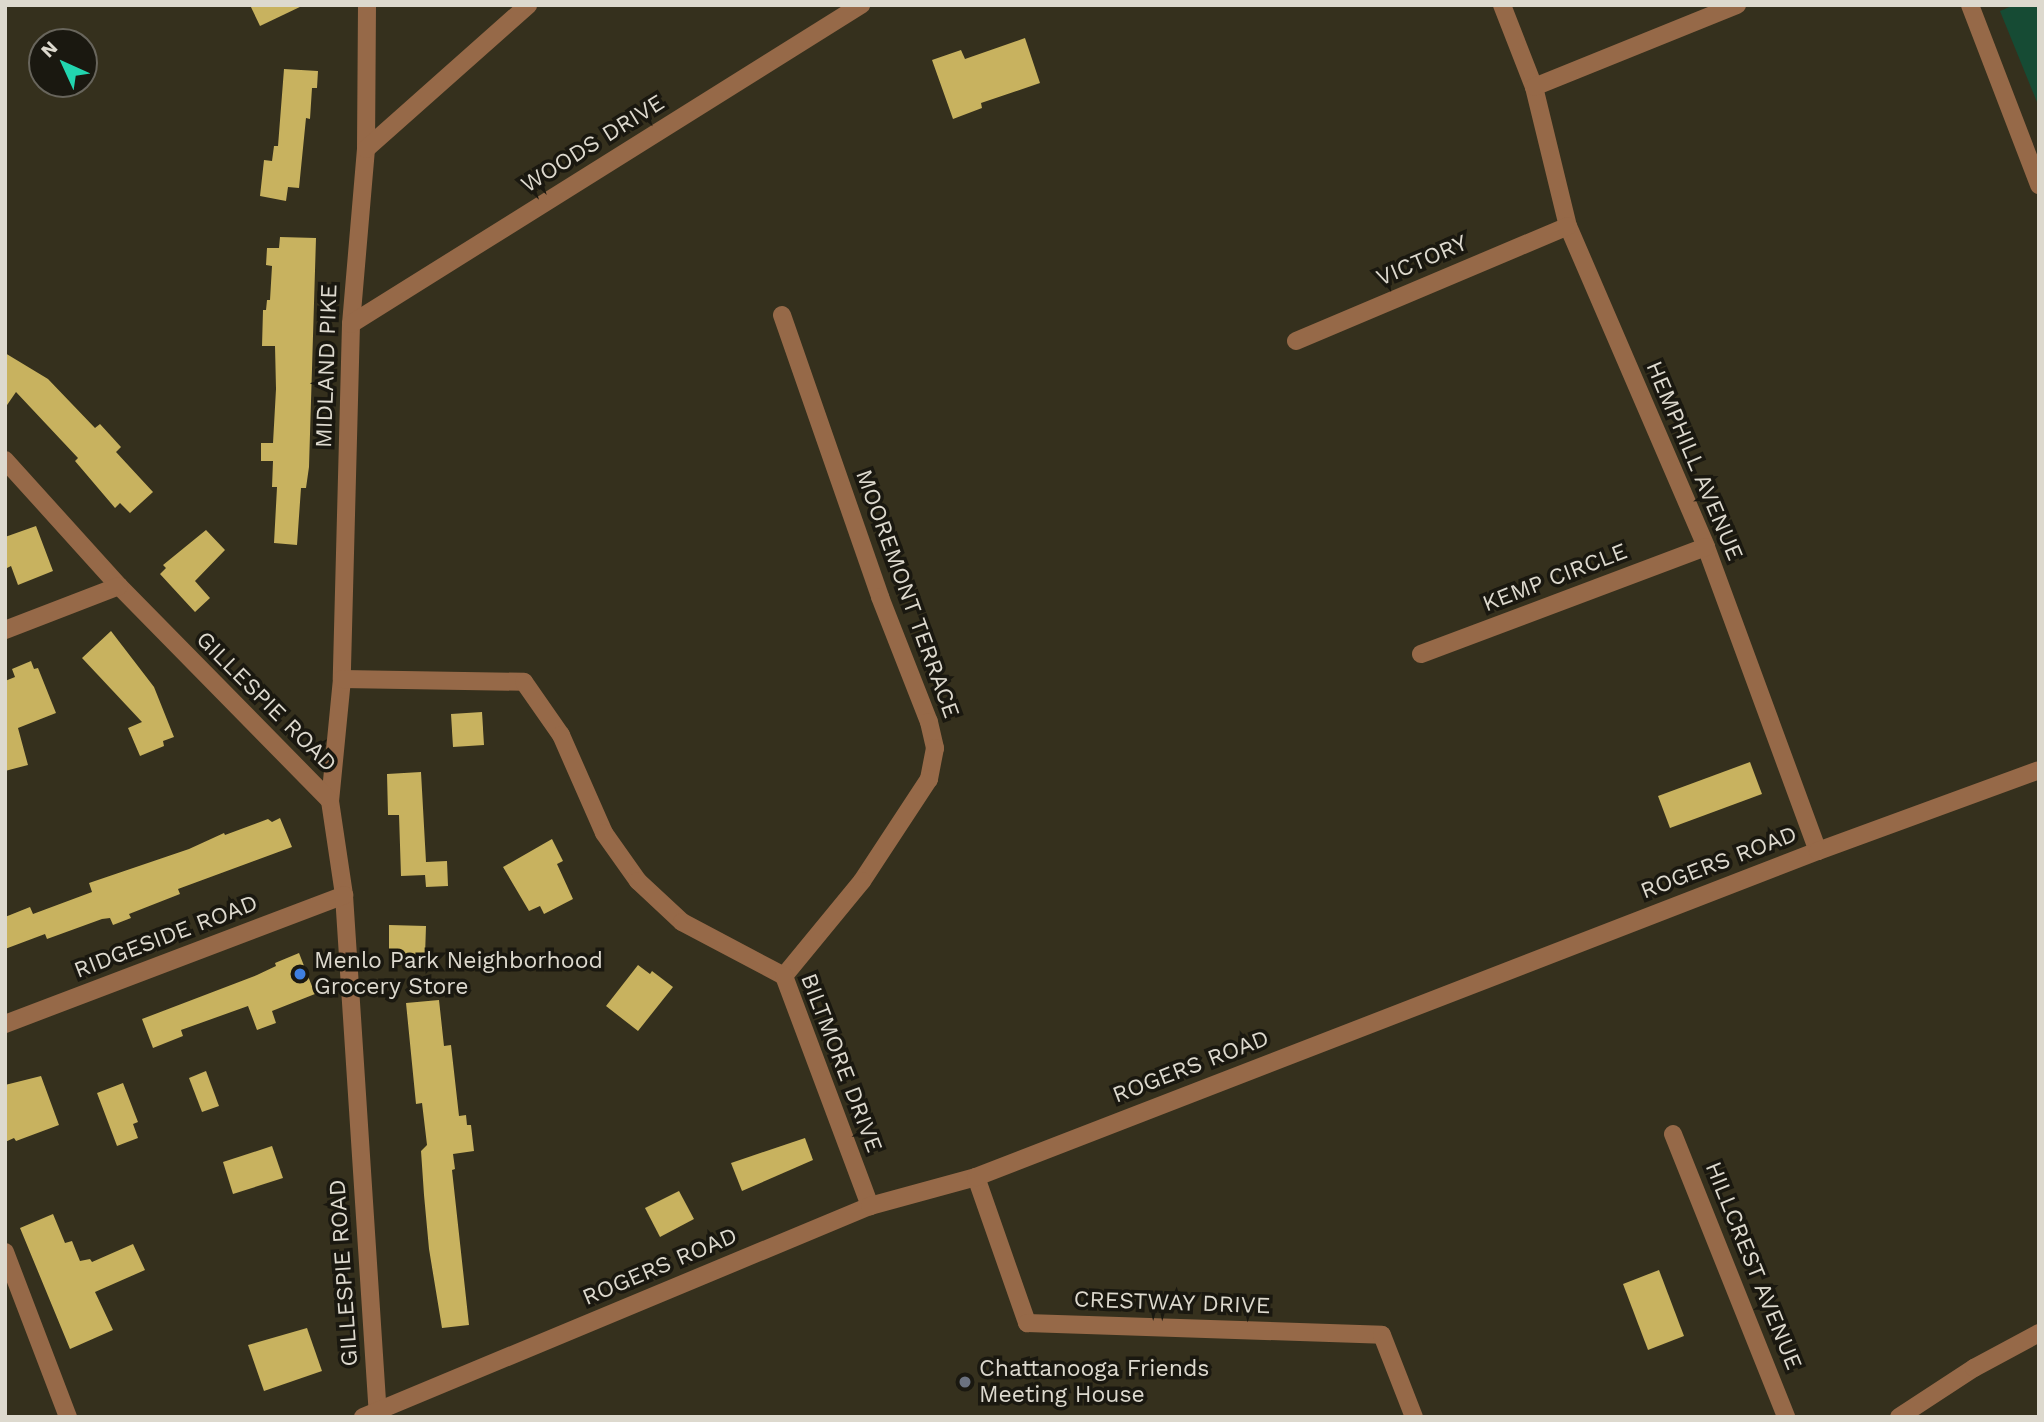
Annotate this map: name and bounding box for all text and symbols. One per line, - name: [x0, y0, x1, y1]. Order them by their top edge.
- north arrow: [28, 28, 98, 98]
- text: N: [36, 36, 62, 62]
- street label: WOODS DRIVE: [516, 89, 670, 199]
- street label: VICTORY: [1372, 230, 1472, 292]
- street label: MIDLAND PIKE: [310, 284, 344, 448]
- street label: HEMPHILL AVENUE: [1639, 356, 1749, 566]
- street label: MOOREMONT TERRACE: [849, 465, 965, 723]
- street label: KEMP CIRCLE: [1479, 538, 1631, 618]
- street label: GILLESPIE ROAD: [190, 626, 342, 778]
- street label: ROGERS ROAD: [1637, 821, 1801, 905]
- street label: RIDGESIDE ROAD: [70, 889, 262, 985]
- place label: Menlo Park Neighborhood Grocery Store: [314, 947, 603, 1001]
- marker: Menlo Park Neighborhood Grocery Store: [292, 966, 308, 982]
- street label: BILTMORE DRIVE: [794, 970, 888, 1156]
- street label: ROGERS ROAD: [1109, 1025, 1273, 1109]
- street label: HILLCREST AVENUE: [1698, 1157, 1808, 1375]
- street label: GILLESPIE ROAD: [324, 1179, 364, 1367]
- street label: ROGERS ROAD: [579, 1222, 741, 1312]
- street label: CRESTWAY DRIVE: [1073, 1286, 1271, 1320]
- place label: Chattanooga Friends Meeting House: [979, 1355, 1210, 1409]
- marker: Chattanooga Friends Meeting House: [957, 1374, 973, 1390]

